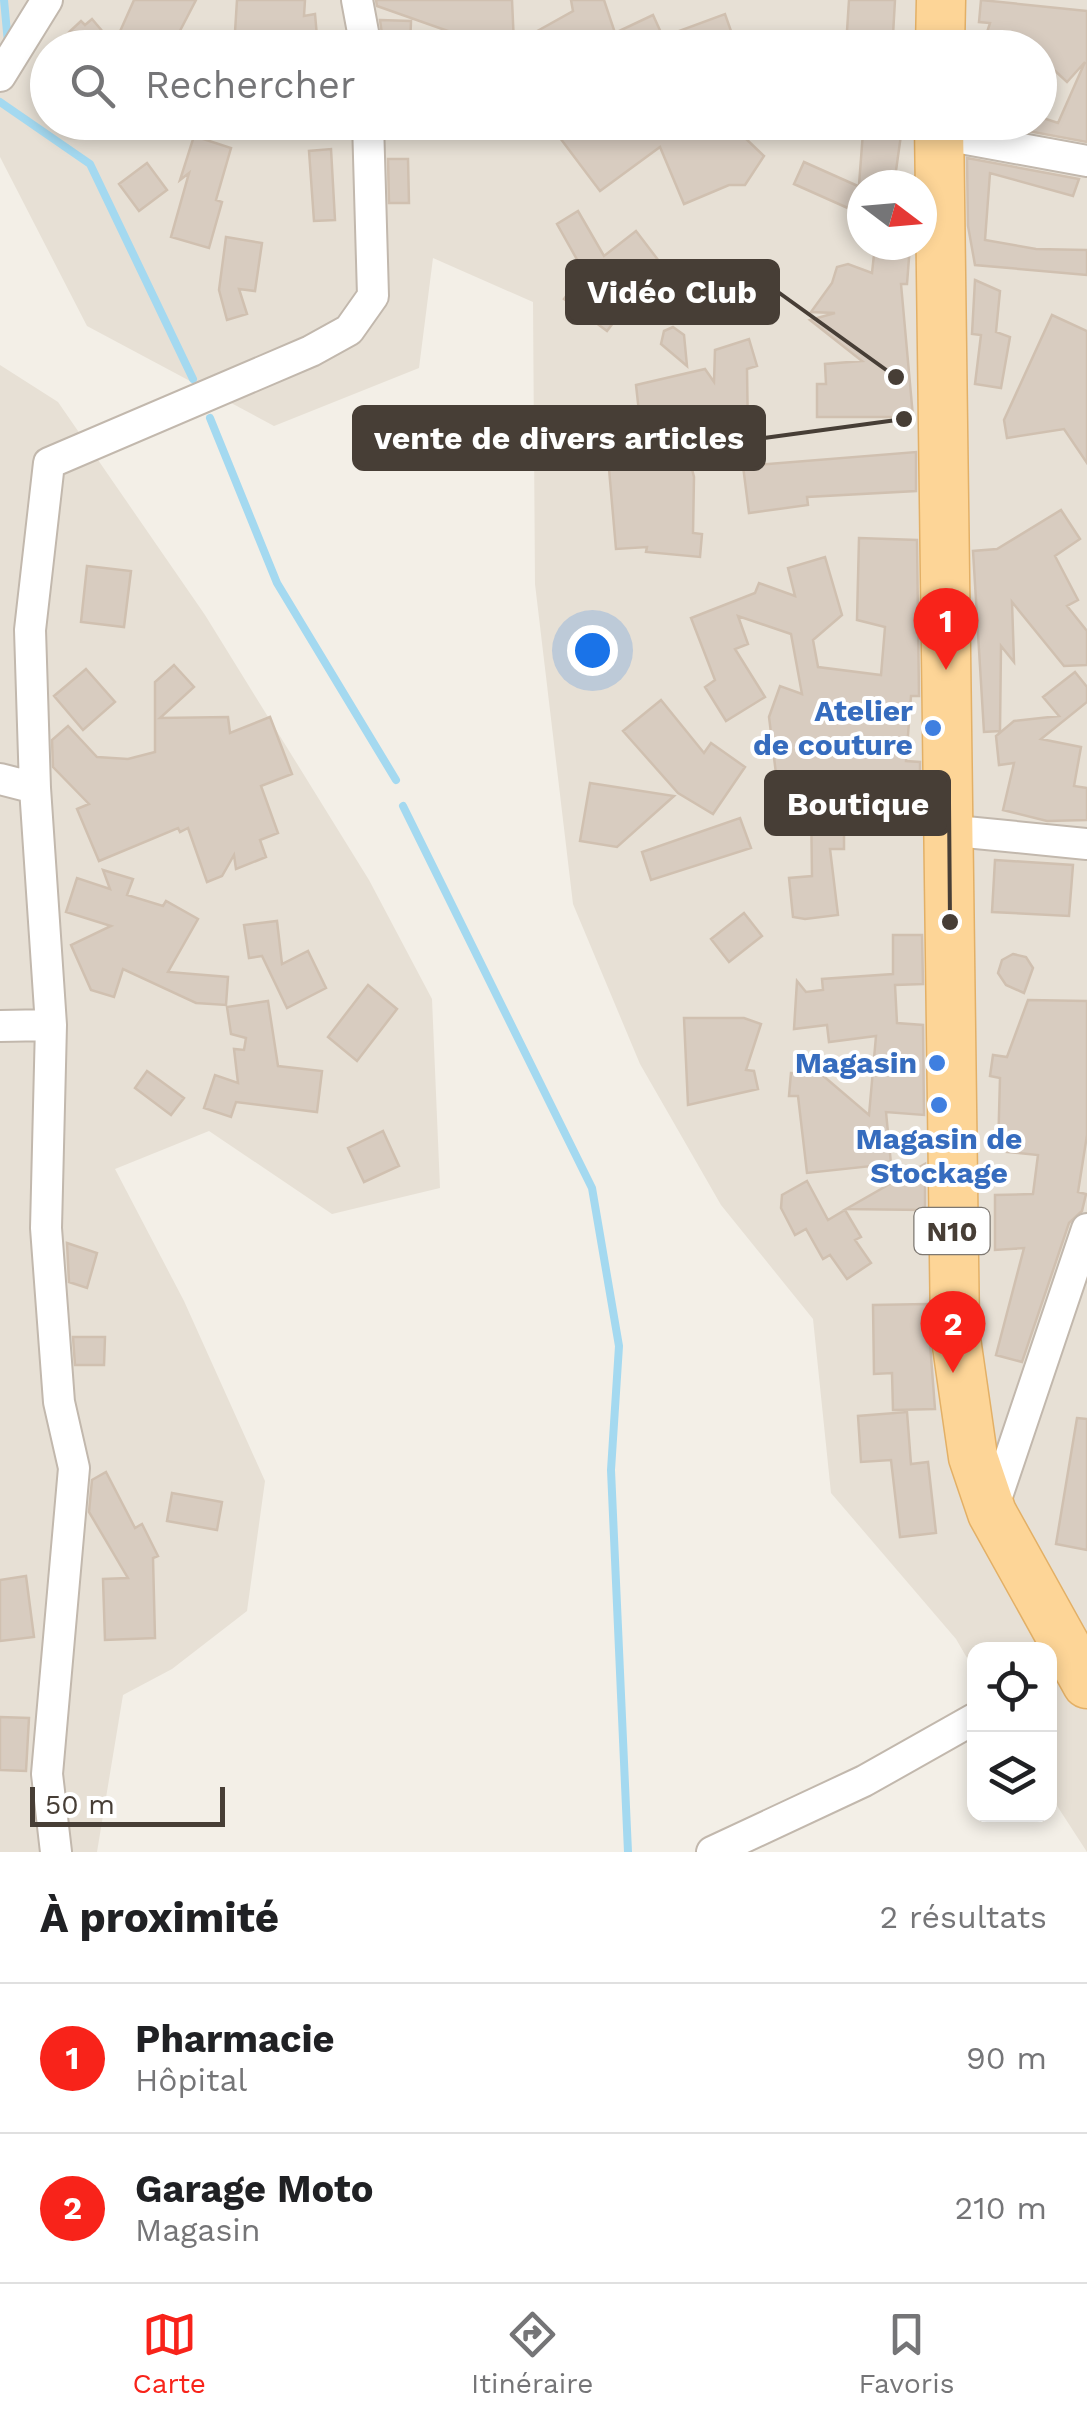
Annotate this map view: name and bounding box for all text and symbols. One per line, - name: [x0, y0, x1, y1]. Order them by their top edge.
- search box: [30, 30, 1057, 140]
- icon: search: [65, 58, 120, 113]
- text: Rechercher: [145, 63, 355, 107]
- north arrow: [847, 170, 937, 260]
- callout: Vidéo Club: [567, 261, 778, 323]
- text: Vidéo Club: [587, 273, 757, 311]
- callout: vente de divers articles: [354, 407, 764, 469]
- text: vente de divers articles: [373, 419, 744, 457]
- pin: 1: [914, 588, 978, 670]
- your location: [567, 625, 618, 676]
- place label: Atelier de couture: [753, 693, 913, 762]
- marker: Atelier de couture: [922, 717, 944, 739]
- callout: Boutique: [766, 772, 949, 834]
- text: Boutique: [787, 785, 929, 823]
- place label: Magasin: [795, 1045, 917, 1080]
- marker: Magasin: [926, 1052, 948, 1074]
- marker: Magasin de Stockage: [928, 1094, 950, 1116]
- place label: Magasin de Stockage: [855, 1121, 1023, 1190]
- road number: N10: [914, 1208, 990, 1254]
- pin: 2: [920, 1290, 986, 1373]
- map controls: [967, 1642, 1057, 1822]
- button: locate: [967, 1642, 1057, 1732]
- button: layers: [967, 1732, 1057, 1822]
- scale bar: [30, 1782, 225, 1826]
- text: 50 m: [45, 1788, 115, 1821]
- text: À proximité: [40, 1893, 279, 1942]
- text: 2 résultats: [880, 1898, 1047, 1936]
- text: Pharmacie: [135, 2017, 335, 2061]
- text: 1: [66, 2039, 79, 2077]
- text: 90 m: [966, 2039, 1047, 2077]
- text: Hôpital: [135, 2061, 247, 2099]
- text: Garage Moto: [135, 2167, 373, 2211]
- text: 2: [63, 2189, 82, 2227]
- text: 210 m: [955, 2189, 1047, 2227]
- text: Magasin: [135, 2211, 261, 2249]
- tab: Carte: [133, 2307, 206, 2400]
- tab: Itinéraire: [471, 2307, 593, 2400]
- tab: Favoris: [858, 2307, 954, 2400]

